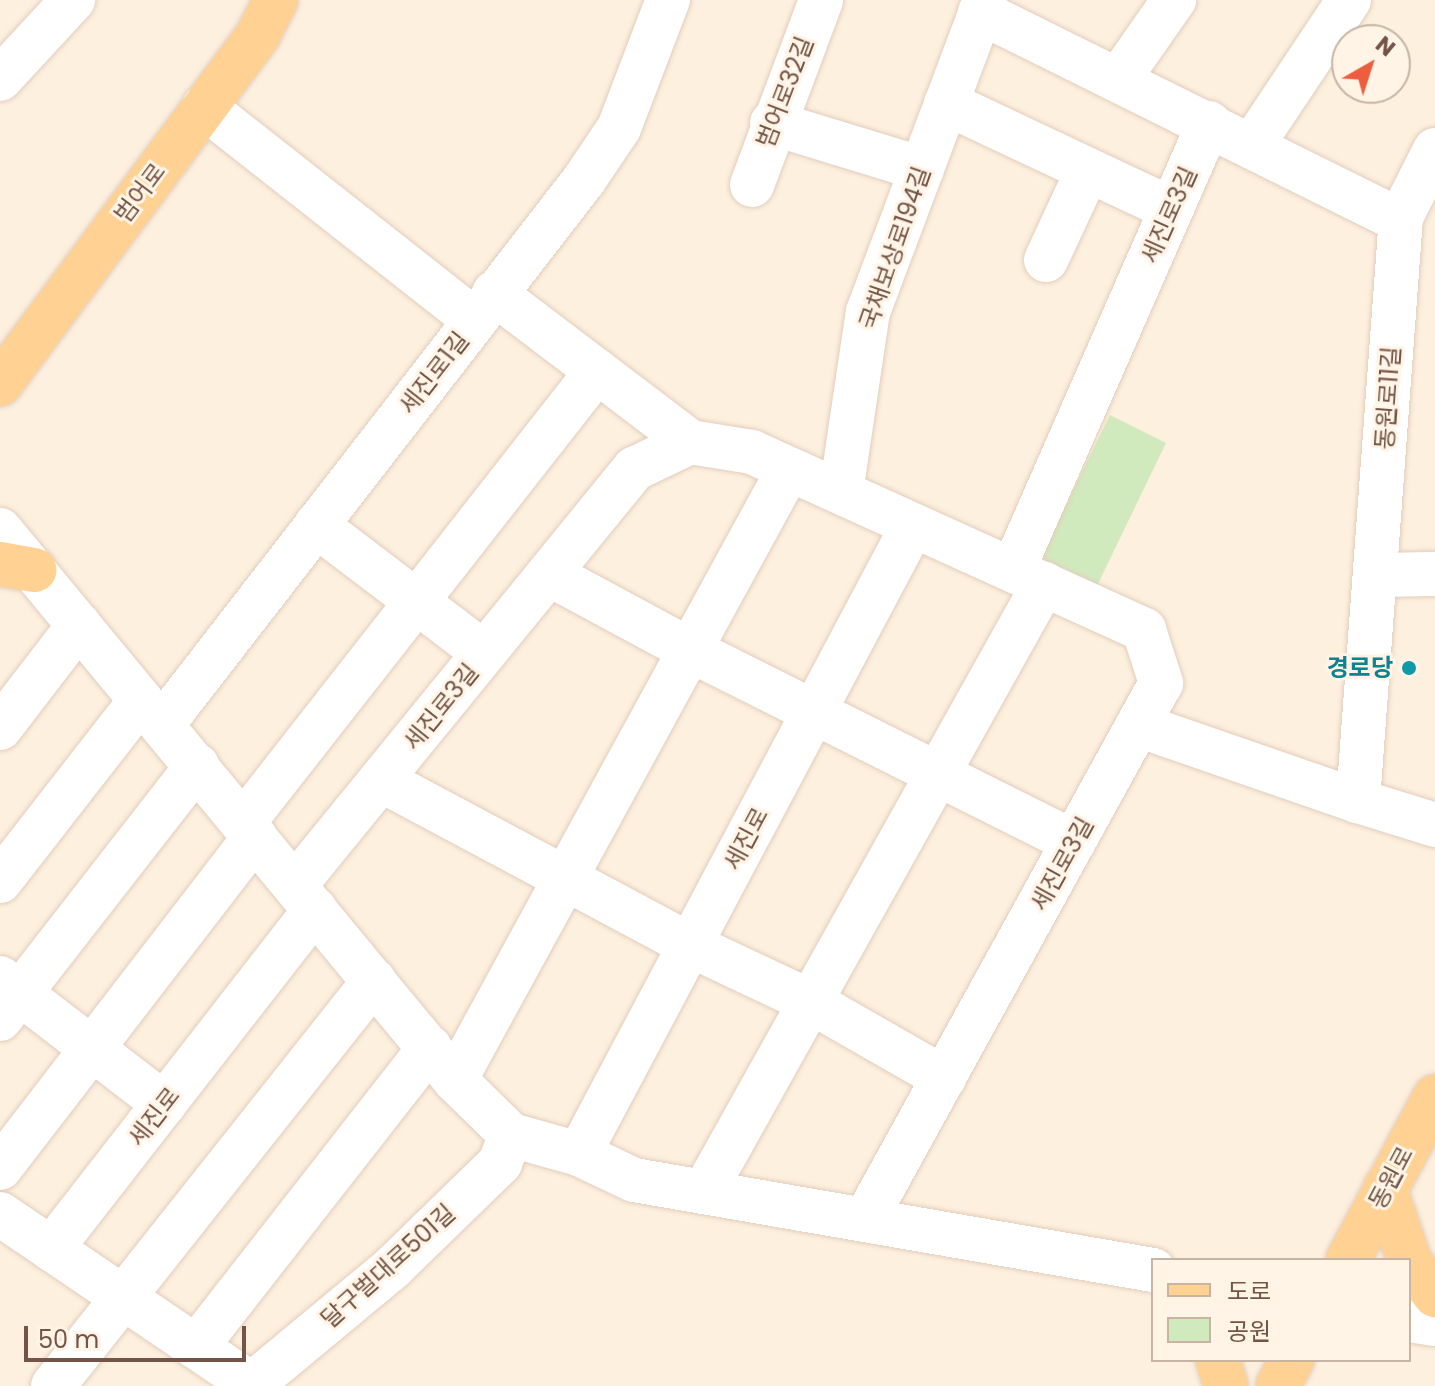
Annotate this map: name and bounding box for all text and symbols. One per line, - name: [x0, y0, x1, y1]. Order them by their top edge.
- north arrow: [1331, 24, 1411, 104]
- text: N: [1369, 29, 1401, 64]
- street label: 범어로32길: [751, 33, 819, 151]
- street label: 범어로: [109, 158, 171, 228]
- street label: 세진로3길: [1135, 162, 1203, 268]
- street label: 국채보상로194길: [854, 163, 936, 333]
- street label: 세진로1길: [393, 326, 475, 420]
- street label: 동원로11길: [1370, 345, 1406, 451]
- place label: 경로당: [1327, 654, 1393, 682]
- street label: 세진로3길: [398, 658, 484, 756]
- marker: 경로당: [1400, 659, 1418, 677]
- street label: 세진로: [718, 803, 774, 875]
- street label: 세진로3길: [1025, 812, 1099, 916]
- street label: 세진로: [122, 1082, 186, 1152]
- street label: 동원로: [1363, 1142, 1419, 1214]
- street label: 달구벌대로501길: [315, 1198, 461, 1334]
- legend: [1151, 1258, 1411, 1362]
- text: 도로: [1227, 1275, 1271, 1308]
- scale bar: [28, 1310, 250, 1360]
- text: 공원: [1227, 1315, 1271, 1348]
- text: 50 m: [38, 1323, 99, 1356]

